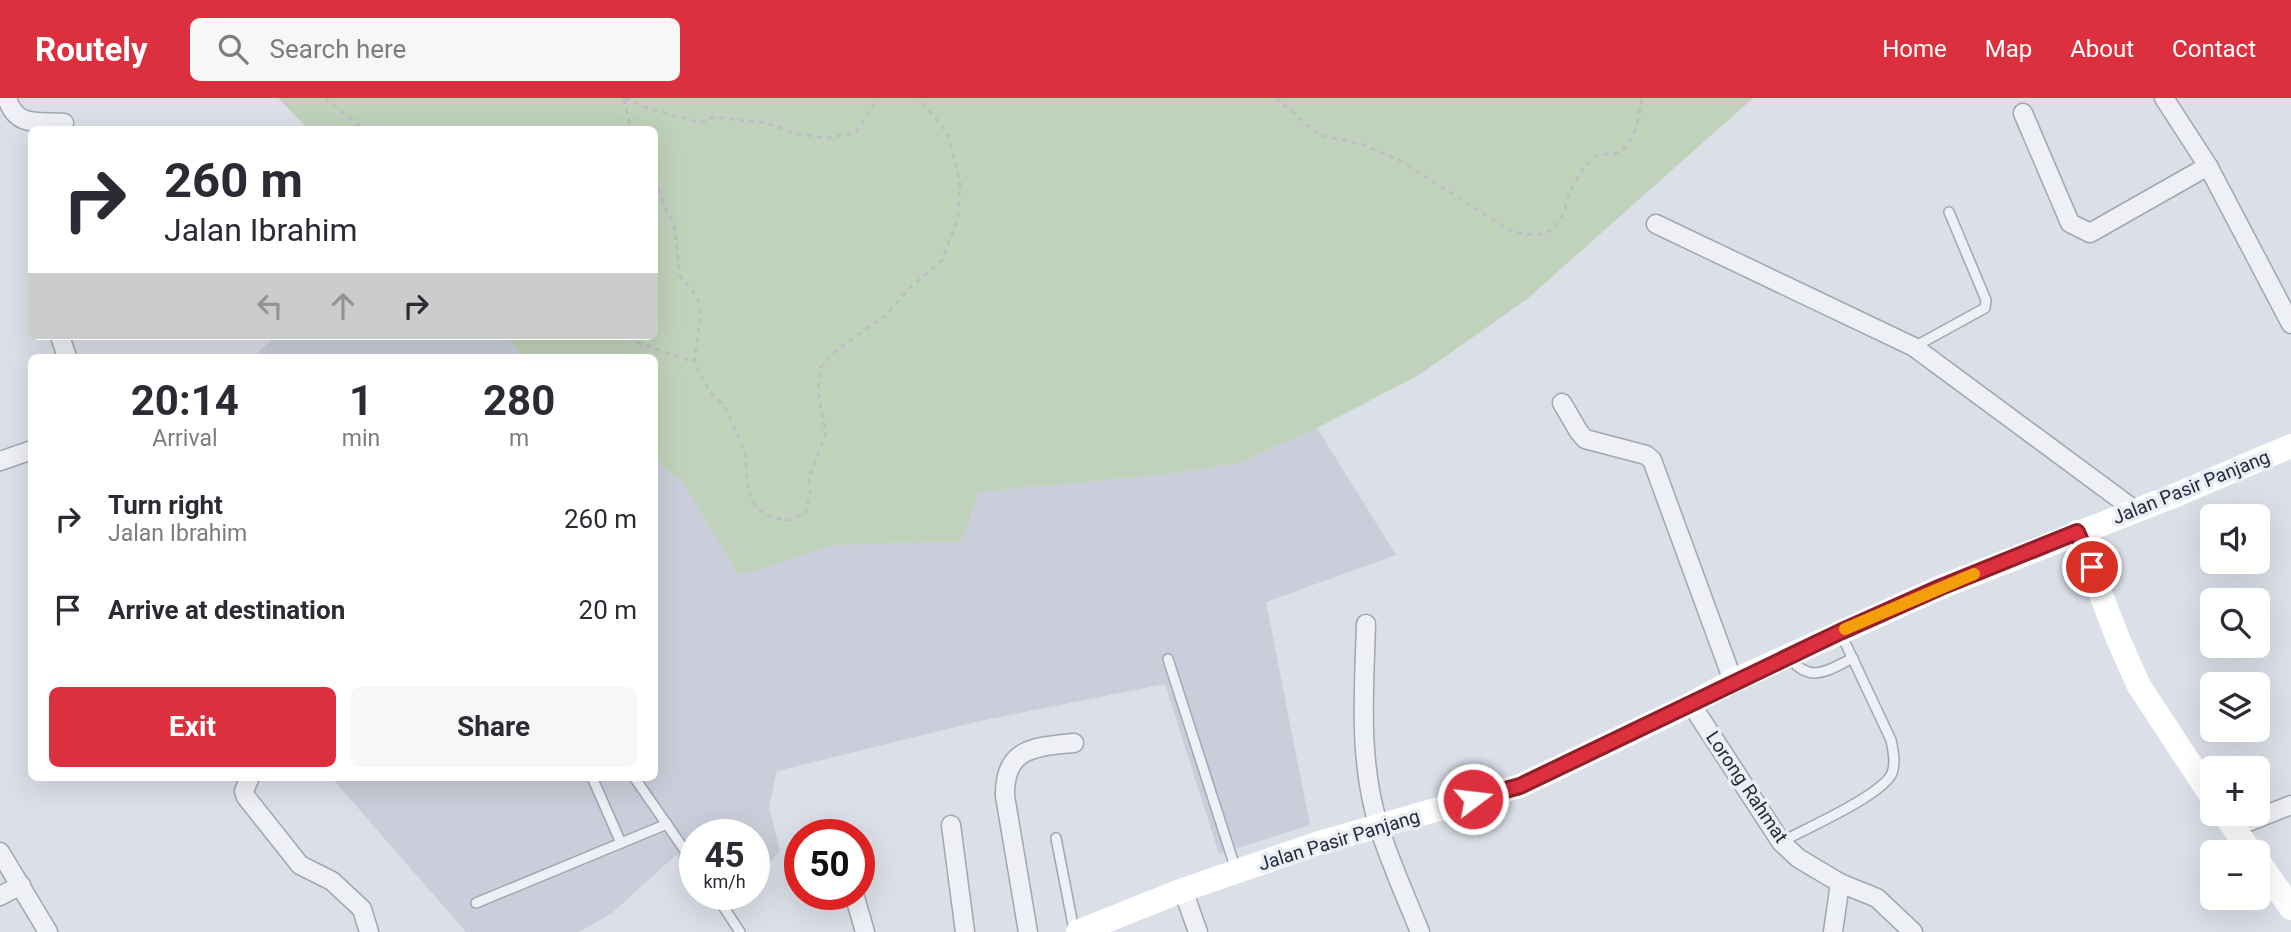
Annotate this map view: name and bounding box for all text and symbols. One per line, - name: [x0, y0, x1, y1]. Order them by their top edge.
- search box: [190, 18, 680, 81]
- text: Routely: [35, 30, 148, 69]
- icon: search: [214, 30, 252, 68]
- text: Search here: [270, 34, 406, 64]
- text: Home: [1882, 35, 1947, 63]
- text: Map: [1985, 35, 2032, 63]
- text: About: [2070, 35, 2134, 63]
- text: Contact: [2172, 35, 2256, 63]
- text: 260 m: [164, 152, 303, 209]
- icon: right: [49, 154, 140, 245]
- text: Jalan Ibrahim: [164, 211, 358, 249]
- icon: left: [251, 287, 289, 325]
- icon: ahead: [324, 287, 362, 325]
- icon: right: [397, 287, 435, 325]
- text: 20:14: [131, 376, 239, 425]
- text: 1: [349, 376, 373, 425]
- text: 280: [483, 376, 555, 425]
- text: Arrival: [152, 425, 218, 452]
- text: min: [342, 425, 380, 452]
- text: m: [509, 425, 529, 452]
- street label: Jalan Pasir Panjang: [2109, 445, 2273, 529]
- text: Turn right: [108, 490, 223, 520]
- icon: right: [49, 500, 87, 538]
- text: 260 m: [564, 504, 637, 534]
- map controls: [2200, 504, 2270, 910]
- button: sound: [2200, 504, 2270, 574]
- text: Jalan Ibrahim: [108, 520, 247, 547]
- pin: [2062, 537, 2122, 597]
- icon: arrive: [2073, 548, 2111, 586]
- button: search: [2200, 588, 2270, 658]
- icon: arrive: [49, 591, 87, 629]
- text: Arrive at destination: [108, 595, 345, 625]
- text: 20 m: [579, 595, 637, 625]
- button: layers: [2200, 672, 2270, 742]
- button: Exit: [49, 687, 336, 767]
- button: Share: [350, 687, 637, 767]
- street label: Lorong Rahmat: [1701, 727, 1793, 847]
- button: +: [2200, 756, 2270, 826]
- position arrow: [1436, 762, 1510, 836]
- street label: Jalan Pasir Panjang: [1256, 805, 1422, 875]
- speed limit sign: 50: [784, 819, 875, 910]
- text: 45: [704, 835, 745, 876]
- button: −: [2200, 840, 2270, 910]
- text: km/h: [703, 871, 746, 892]

